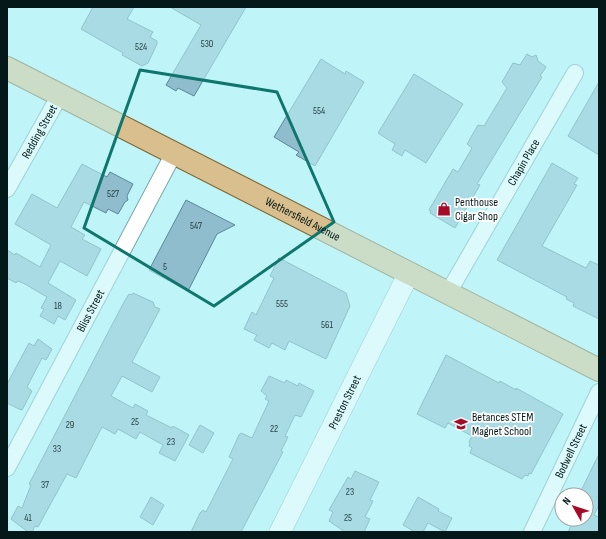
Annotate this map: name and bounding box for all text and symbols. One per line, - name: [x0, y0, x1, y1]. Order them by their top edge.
- house number: 530: [201, 38, 213, 50]
- house number: 524: [135, 41, 147, 53]
- street label: Redding Street: [18, 102, 61, 161]
- house number: 554: [313, 105, 325, 117]
- street label: Chapin Place: [504, 136, 543, 188]
- house number: 527: [107, 188, 119, 200]
- street label: Wethersfield Avenue: [263, 193, 343, 244]
- place label: Penthouse Cigar Shop: [455, 195, 498, 224]
- shop icon: Penthouse Cigar Shop: [436, 201, 452, 217]
- house number: 547: [190, 220, 202, 232]
- house number: 5: [163, 261, 167, 273]
- street label: Bliss Street: [73, 287, 108, 335]
- house number: 555: [276, 298, 288, 310]
- house number: 18: [54, 300, 62, 312]
- house number: 561: [321, 319, 333, 331]
- street label: Preston Street: [325, 372, 365, 432]
- place label: Betances STEM Magnet School: [472, 410, 533, 439]
- house number: 25: [131, 416, 139, 428]
- school or university icon: Betances STEM Magnet School: [453, 416, 469, 432]
- house number: 29: [66, 419, 74, 431]
- street label: Bodwell Street: [551, 421, 590, 480]
- house number: 22: [270, 423, 278, 435]
- house number: 23: [167, 436, 175, 448]
- house number: 33: [53, 443, 61, 455]
- house number: 37: [41, 479, 49, 491]
- house number: 23: [346, 486, 354, 498]
- north arrow: [554, 487, 594, 527]
- text: N: [560, 495, 574, 507]
- house number: 41: [24, 512, 32, 524]
- house number: 25: [344, 512, 352, 524]

